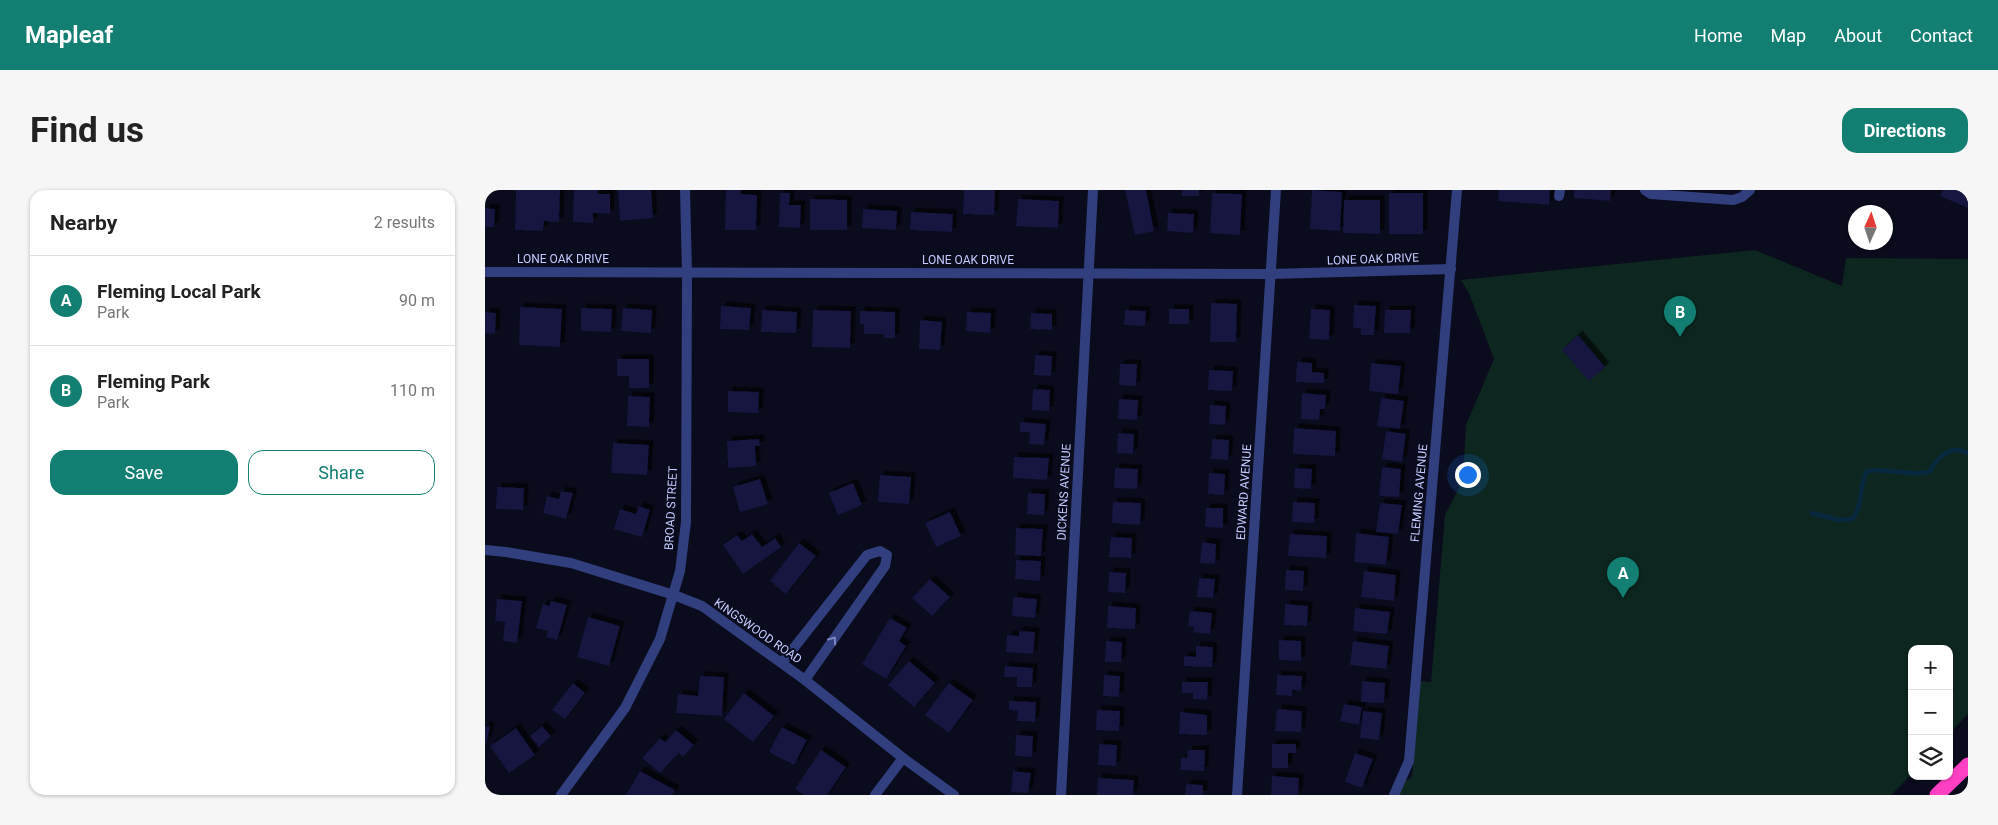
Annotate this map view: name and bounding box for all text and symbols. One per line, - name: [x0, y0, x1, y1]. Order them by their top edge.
- text: Mapleaf: [25, 21, 113, 49]
- text: Home: [1694, 25, 1743, 46]
- text: Map: [1771, 25, 1806, 46]
- text: About: [1834, 25, 1882, 46]
- text: Contact: [1910, 25, 1973, 46]
- button: Directions: [1842, 108, 1968, 153]
- text: Find us: [30, 110, 144, 151]
- north arrow: [1848, 205, 1893, 250]
- text: Nearby: [50, 211, 117, 235]
- text: 2 results: [374, 213, 435, 232]
- street label: LONE OAK DRIVE: [1327, 250, 1419, 268]
- street label: LONE OAK DRIVE: [517, 252, 609, 266]
- street label: LONE OAK DRIVE: [922, 253, 1014, 267]
- text: Fleming Local Park: [97, 280, 261, 303]
- text: A: [61, 291, 71, 310]
- text: 90 m: [399, 291, 435, 310]
- pin: B: [1664, 296, 1696, 337]
- text: Park: [97, 303, 129, 322]
- text: Fleming Park: [97, 370, 210, 393]
- text: B: [61, 381, 71, 400]
- text: 110 m: [390, 381, 435, 400]
- text: Park: [97, 393, 129, 412]
- street label: DICKENS AVENUE: [1054, 443, 1074, 541]
- street label: EDWARD AVENUE: [1234, 443, 1254, 540]
- street label: FLEMING AVENUE: [1408, 443, 1430, 543]
- button: Save: [50, 450, 238, 495]
- button: Share: [248, 450, 435, 495]
- your location: [1455, 462, 1481, 488]
- street label: BROAD STREET: [662, 466, 680, 550]
- pin: A: [1607, 557, 1639, 598]
- street label: KINGSWOOD ROAD: [711, 595, 805, 667]
- one-way arrow: [828, 637, 836, 646]
- map controls: [1908, 645, 1953, 780]
- button: +: [1908, 645, 1953, 690]
- button: −: [1908, 690, 1953, 735]
- button: layers: [1908, 735, 1953, 780]

